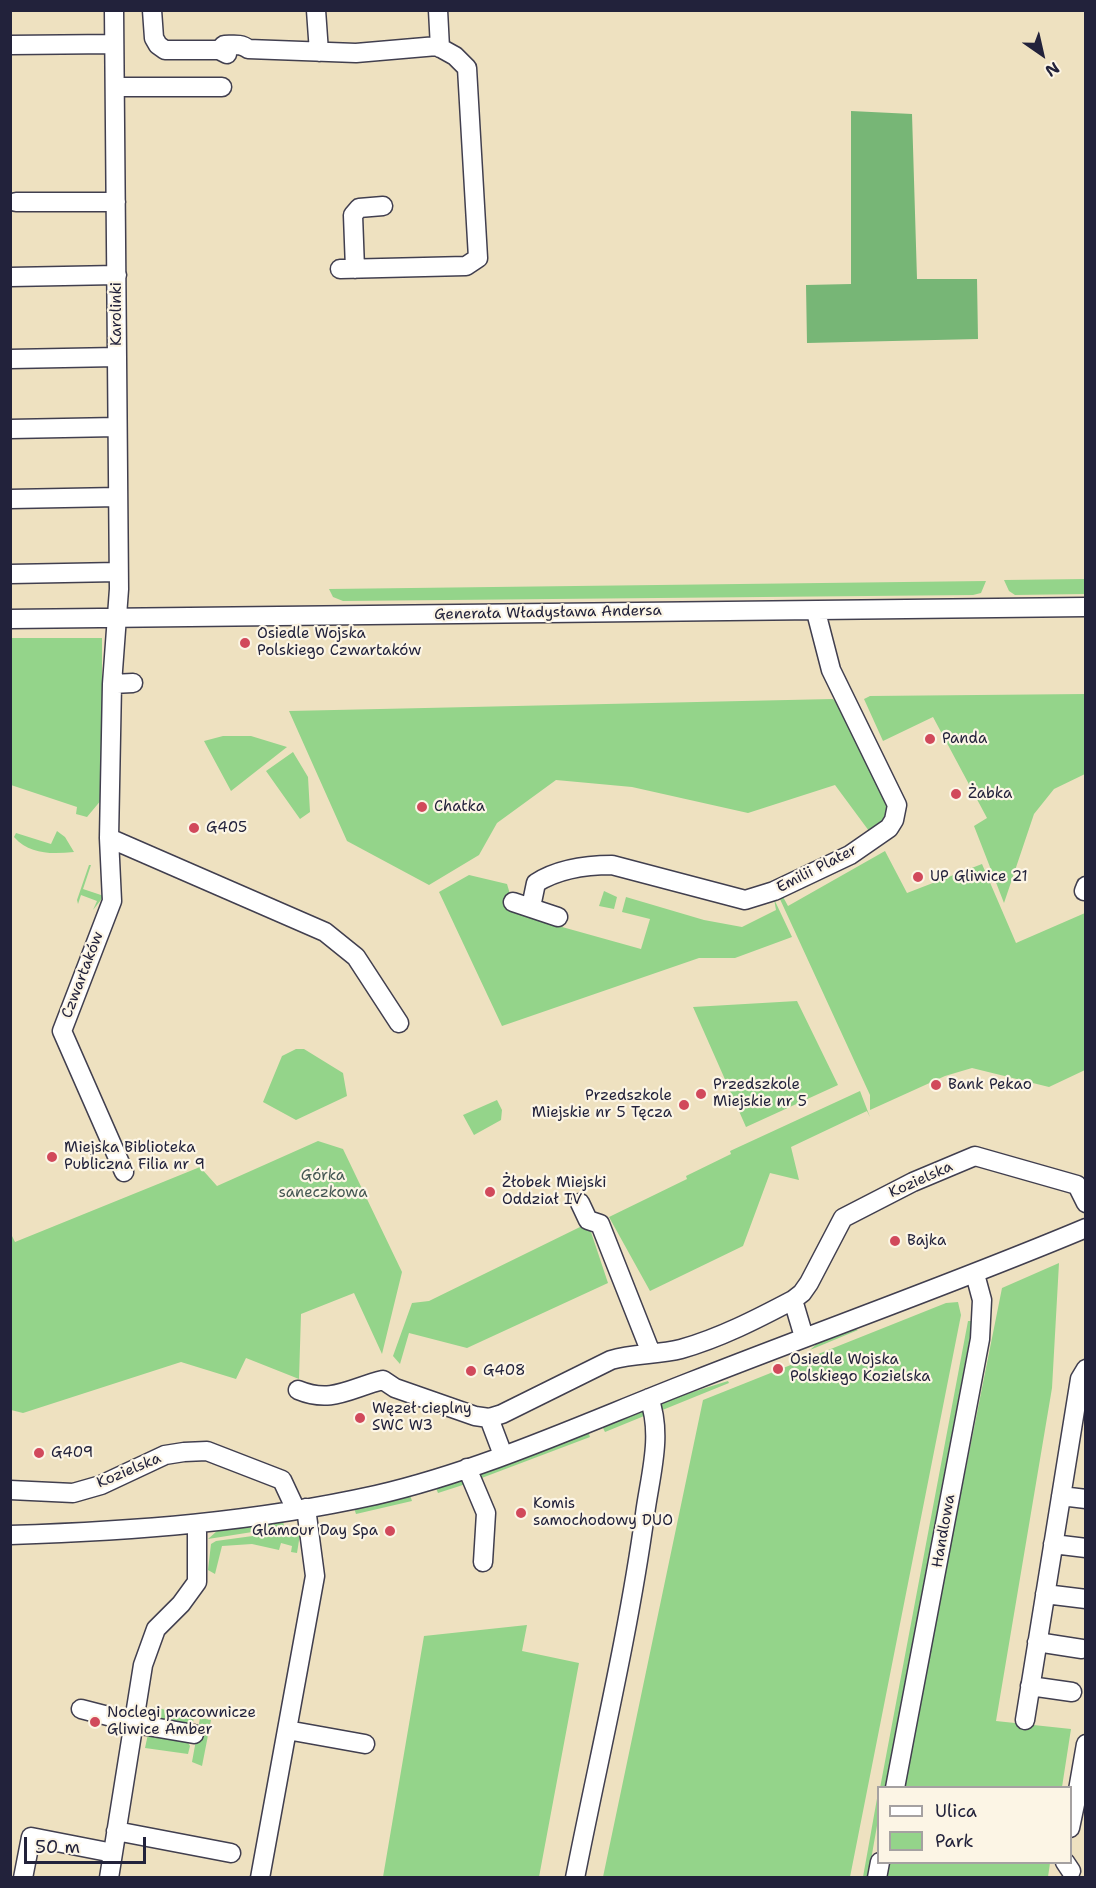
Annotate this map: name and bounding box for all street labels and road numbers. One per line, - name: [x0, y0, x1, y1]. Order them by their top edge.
- street label: Karolinki: [108, 282, 126, 346]
- street label: Generała Władysława Andersa: [434, 602, 662, 624]
- street label: Emilii Plater: [774, 841, 860, 897]
- street label: Czwartaków: [58, 929, 108, 1021]
- street label: Kozielska: [886, 1158, 956, 1202]
- street label: Kozielska: [94, 1449, 164, 1493]
- street label: Handlowa: [929, 1493, 959, 1569]

